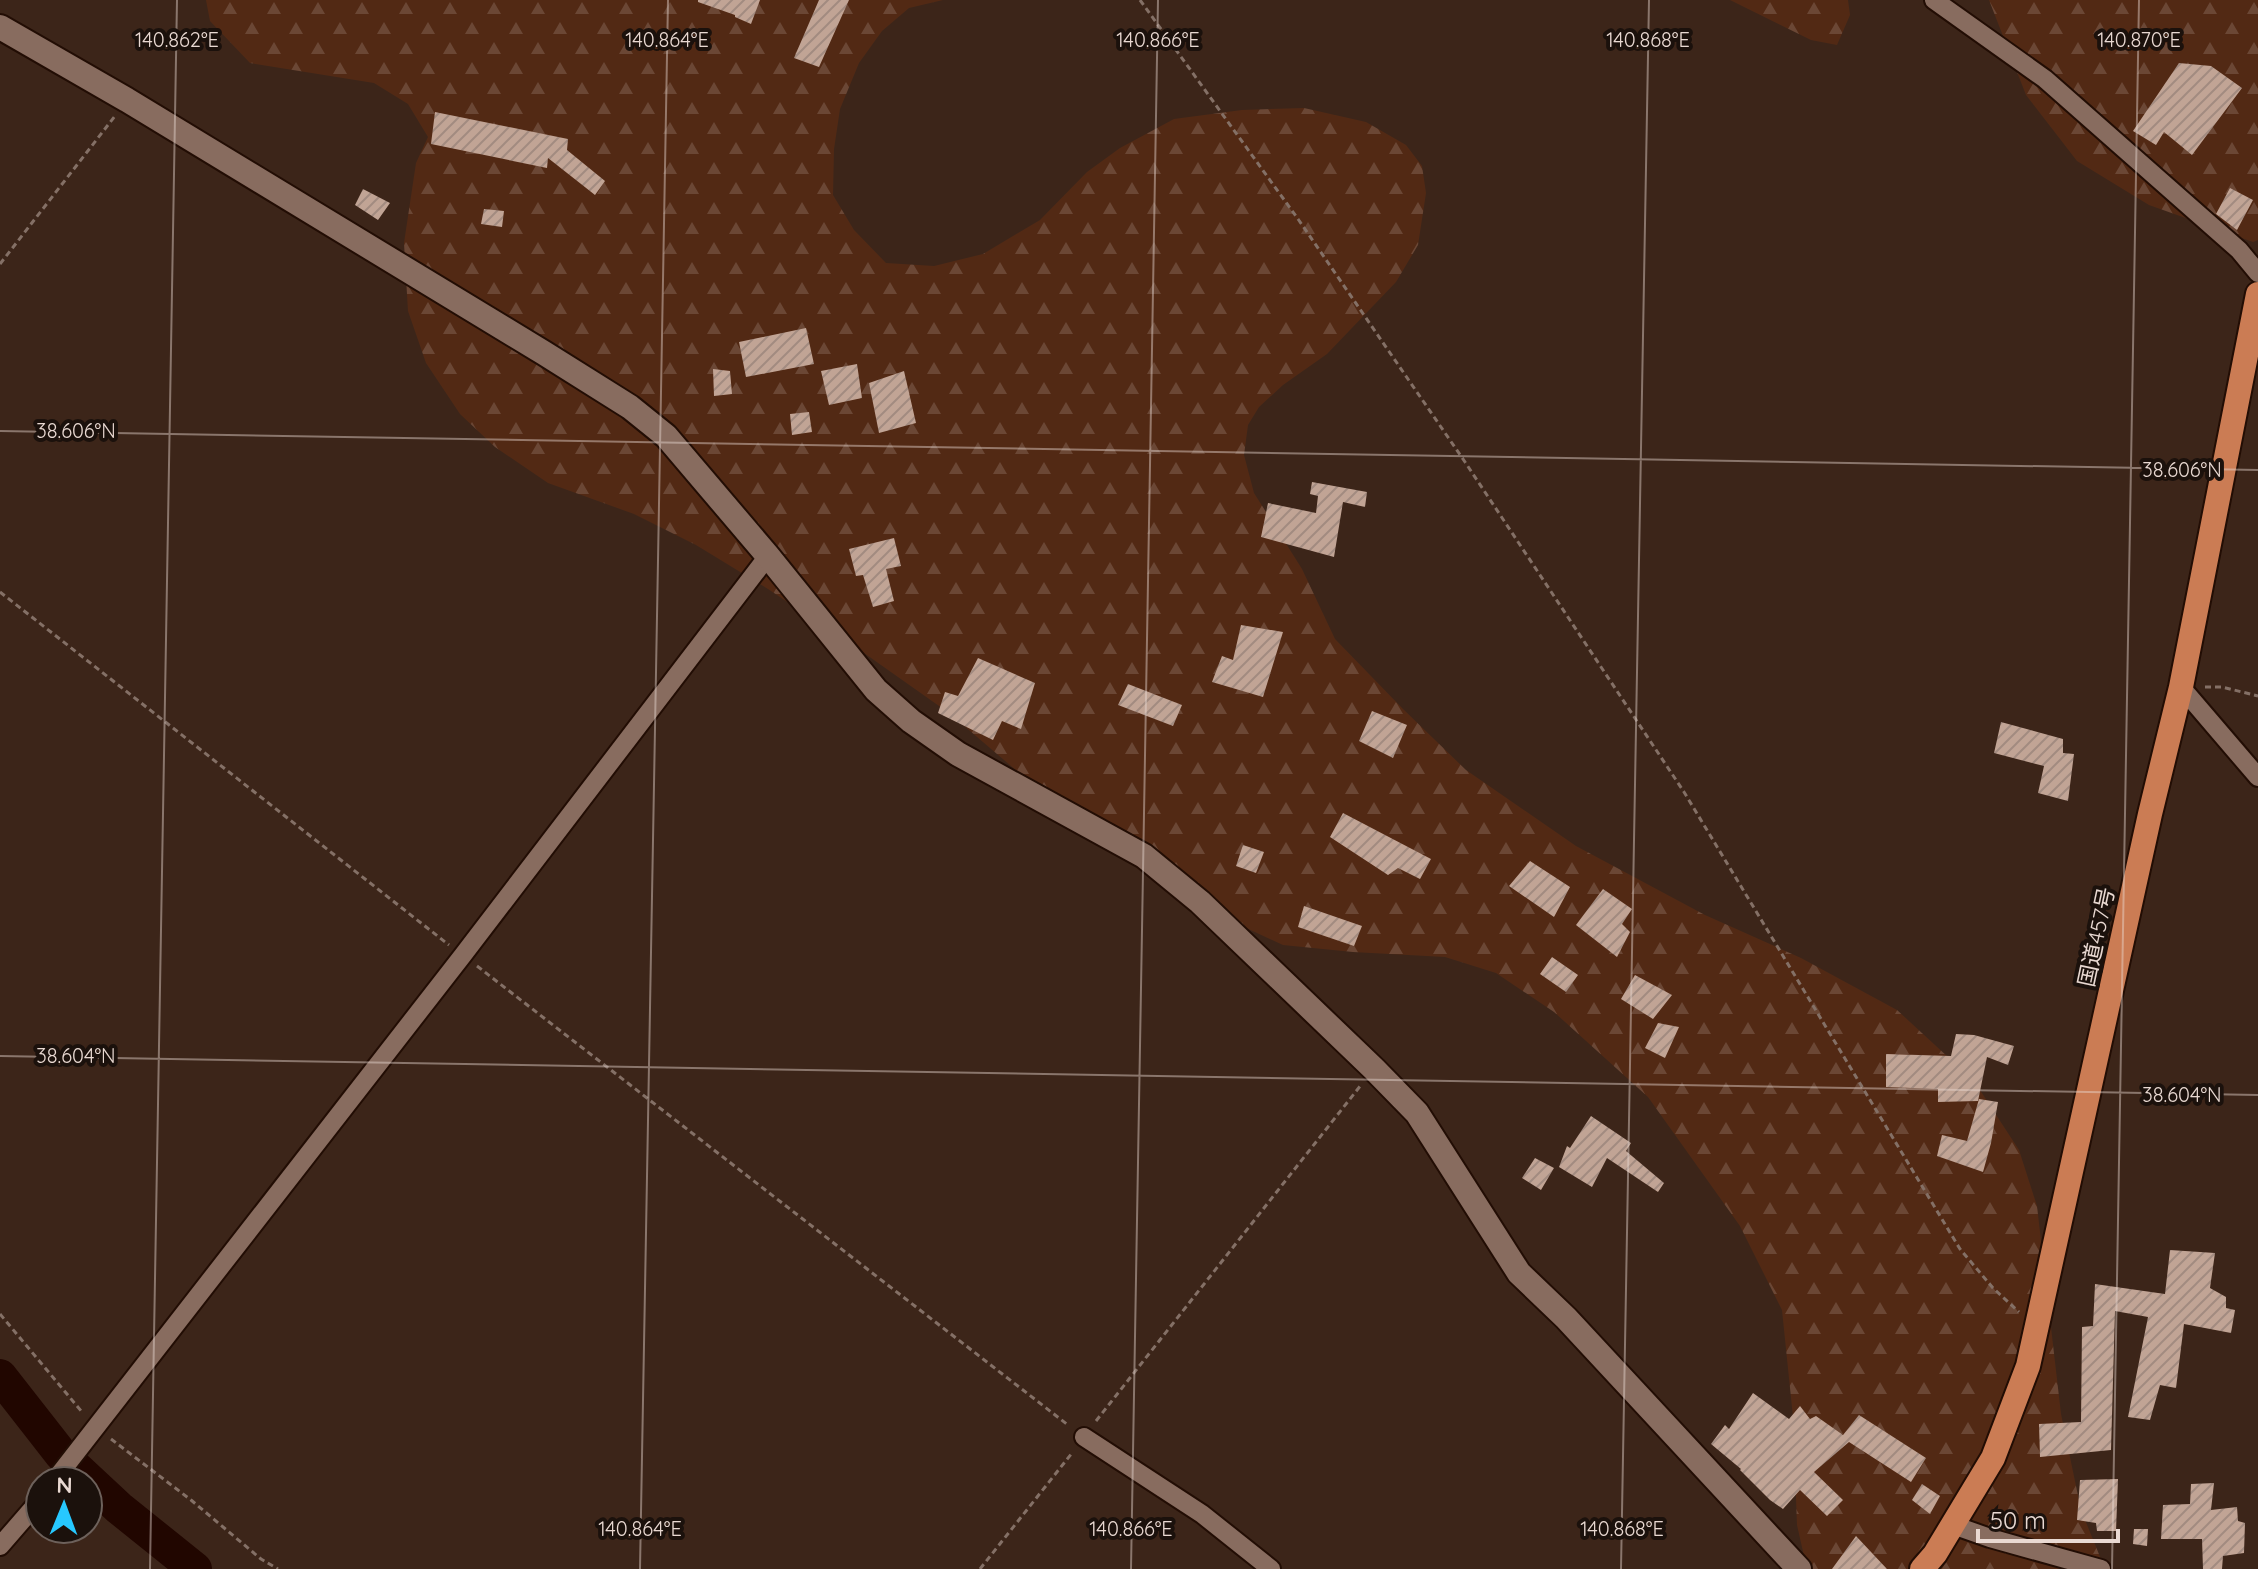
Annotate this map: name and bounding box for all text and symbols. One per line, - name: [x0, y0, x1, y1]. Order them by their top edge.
- text: 140.862°E: [135, 27, 219, 52]
- text: 140.864°E: [625, 27, 709, 52]
- text: 140.866°E: [1116, 27, 1200, 52]
- text: 140.868°E: [1606, 27, 1690, 52]
- text: 140.870°E: [2097, 27, 2181, 52]
- text: 38.606°N: [36, 418, 116, 443]
- text: 38.606°N: [2142, 457, 2222, 482]
- street label: 国道457号: [2072, 885, 2120, 989]
- text: 38.604°N: [36, 1043, 116, 1068]
- text: 38.604°N: [2142, 1082, 2222, 1107]
- north arrow: [24, 1465, 104, 1545]
- text: N: [56, 1471, 73, 1499]
- scale bar: [1978, 1493, 2118, 1543]
- text: 50 m: [1990, 1505, 2046, 1535]
- text: 140.864°E: [598, 1516, 682, 1541]
- text: 140.866°E: [1089, 1516, 1173, 1541]
- text: 140.868°E: [1580, 1516, 1664, 1541]

